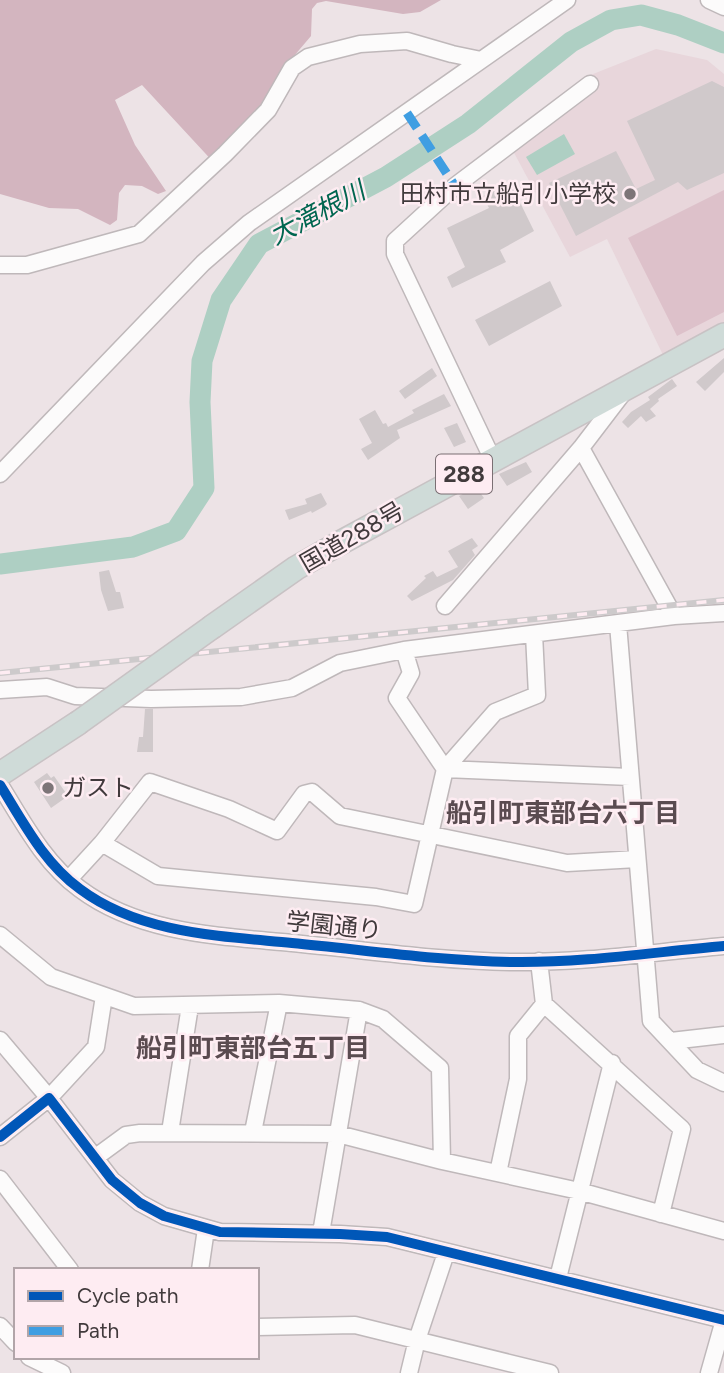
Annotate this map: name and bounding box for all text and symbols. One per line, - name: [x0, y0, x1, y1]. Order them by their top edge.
- water label: 大滝根川: [264, 173, 373, 252]
- place label: 田村市立船引小学校: [400, 179, 616, 208]
- marker: 田村市立船引小学校: [622, 186, 638, 202]
- road number: 288: [436, 454, 492, 494]
- street label: 国道288号: [295, 495, 409, 578]
- place label: ガスト: [62, 773, 134, 802]
- marker: ガスト: [40, 780, 56, 796]
- district label: 船引町東部台六丁目: [446, 797, 680, 829]
- street label: 学園通り: [285, 906, 383, 945]
- district label: 船引町東部台五丁目: [136, 1032, 370, 1064]
- legend: [14, 1268, 259, 1359]
- text: Cycle path: [77, 1283, 178, 1308]
- text: Path: [77, 1318, 119, 1343]

